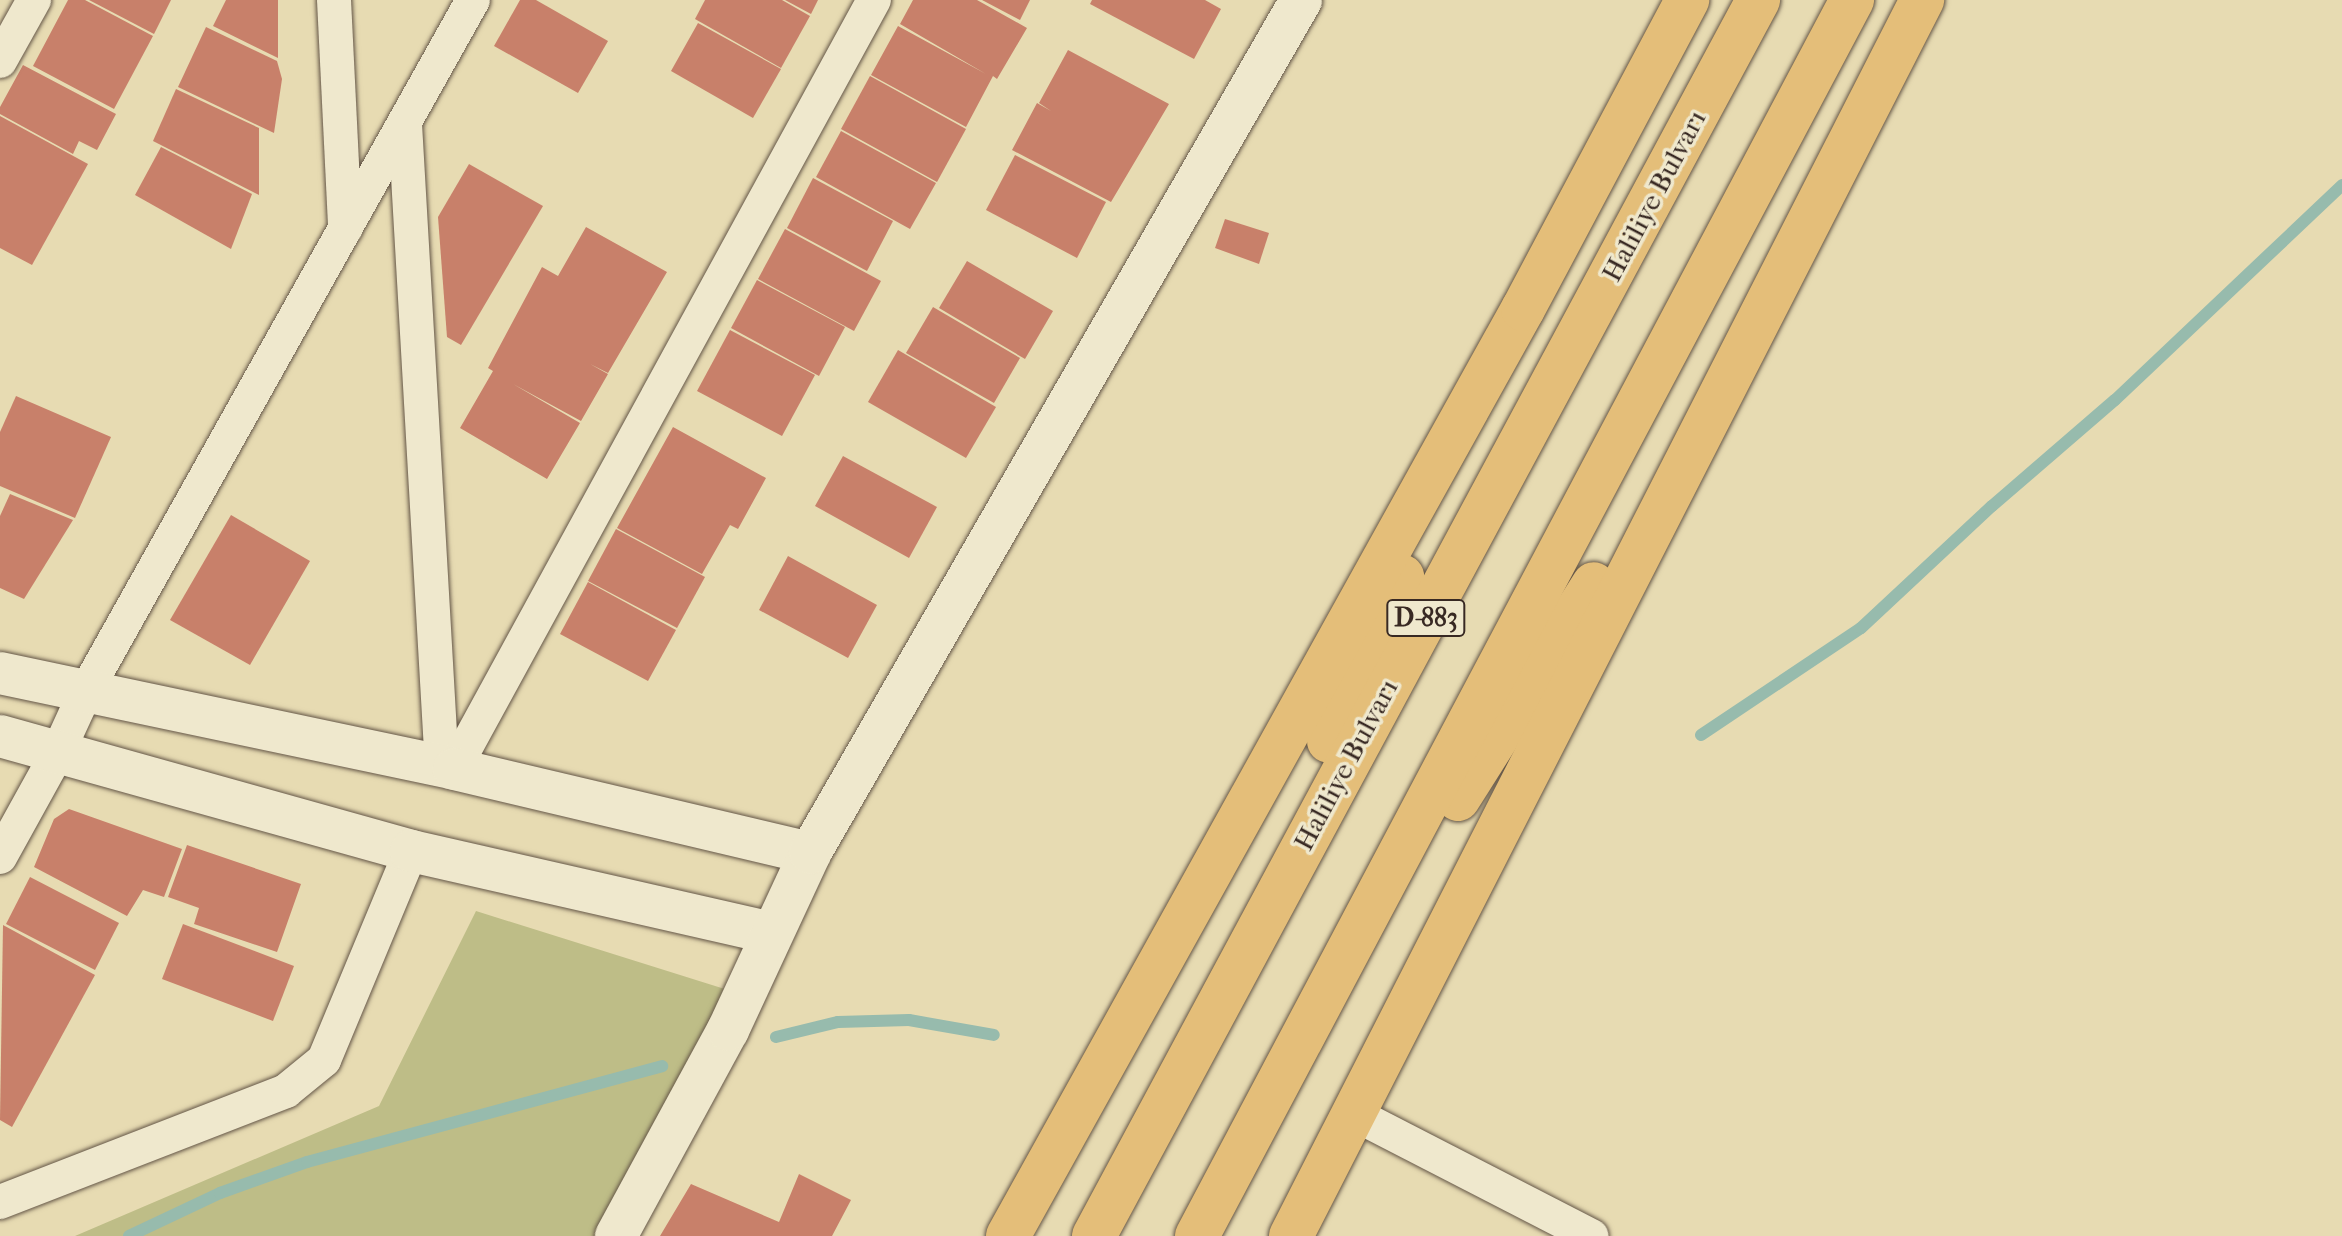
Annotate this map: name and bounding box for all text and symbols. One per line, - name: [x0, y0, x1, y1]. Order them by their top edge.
- street label: Haliliye Bulvarı: [1595, 105, 1713, 287]
- road number: D-883: [1386, 596, 1466, 640]
- street label: Haliliye Bulvarı: [1287, 674, 1405, 856]

